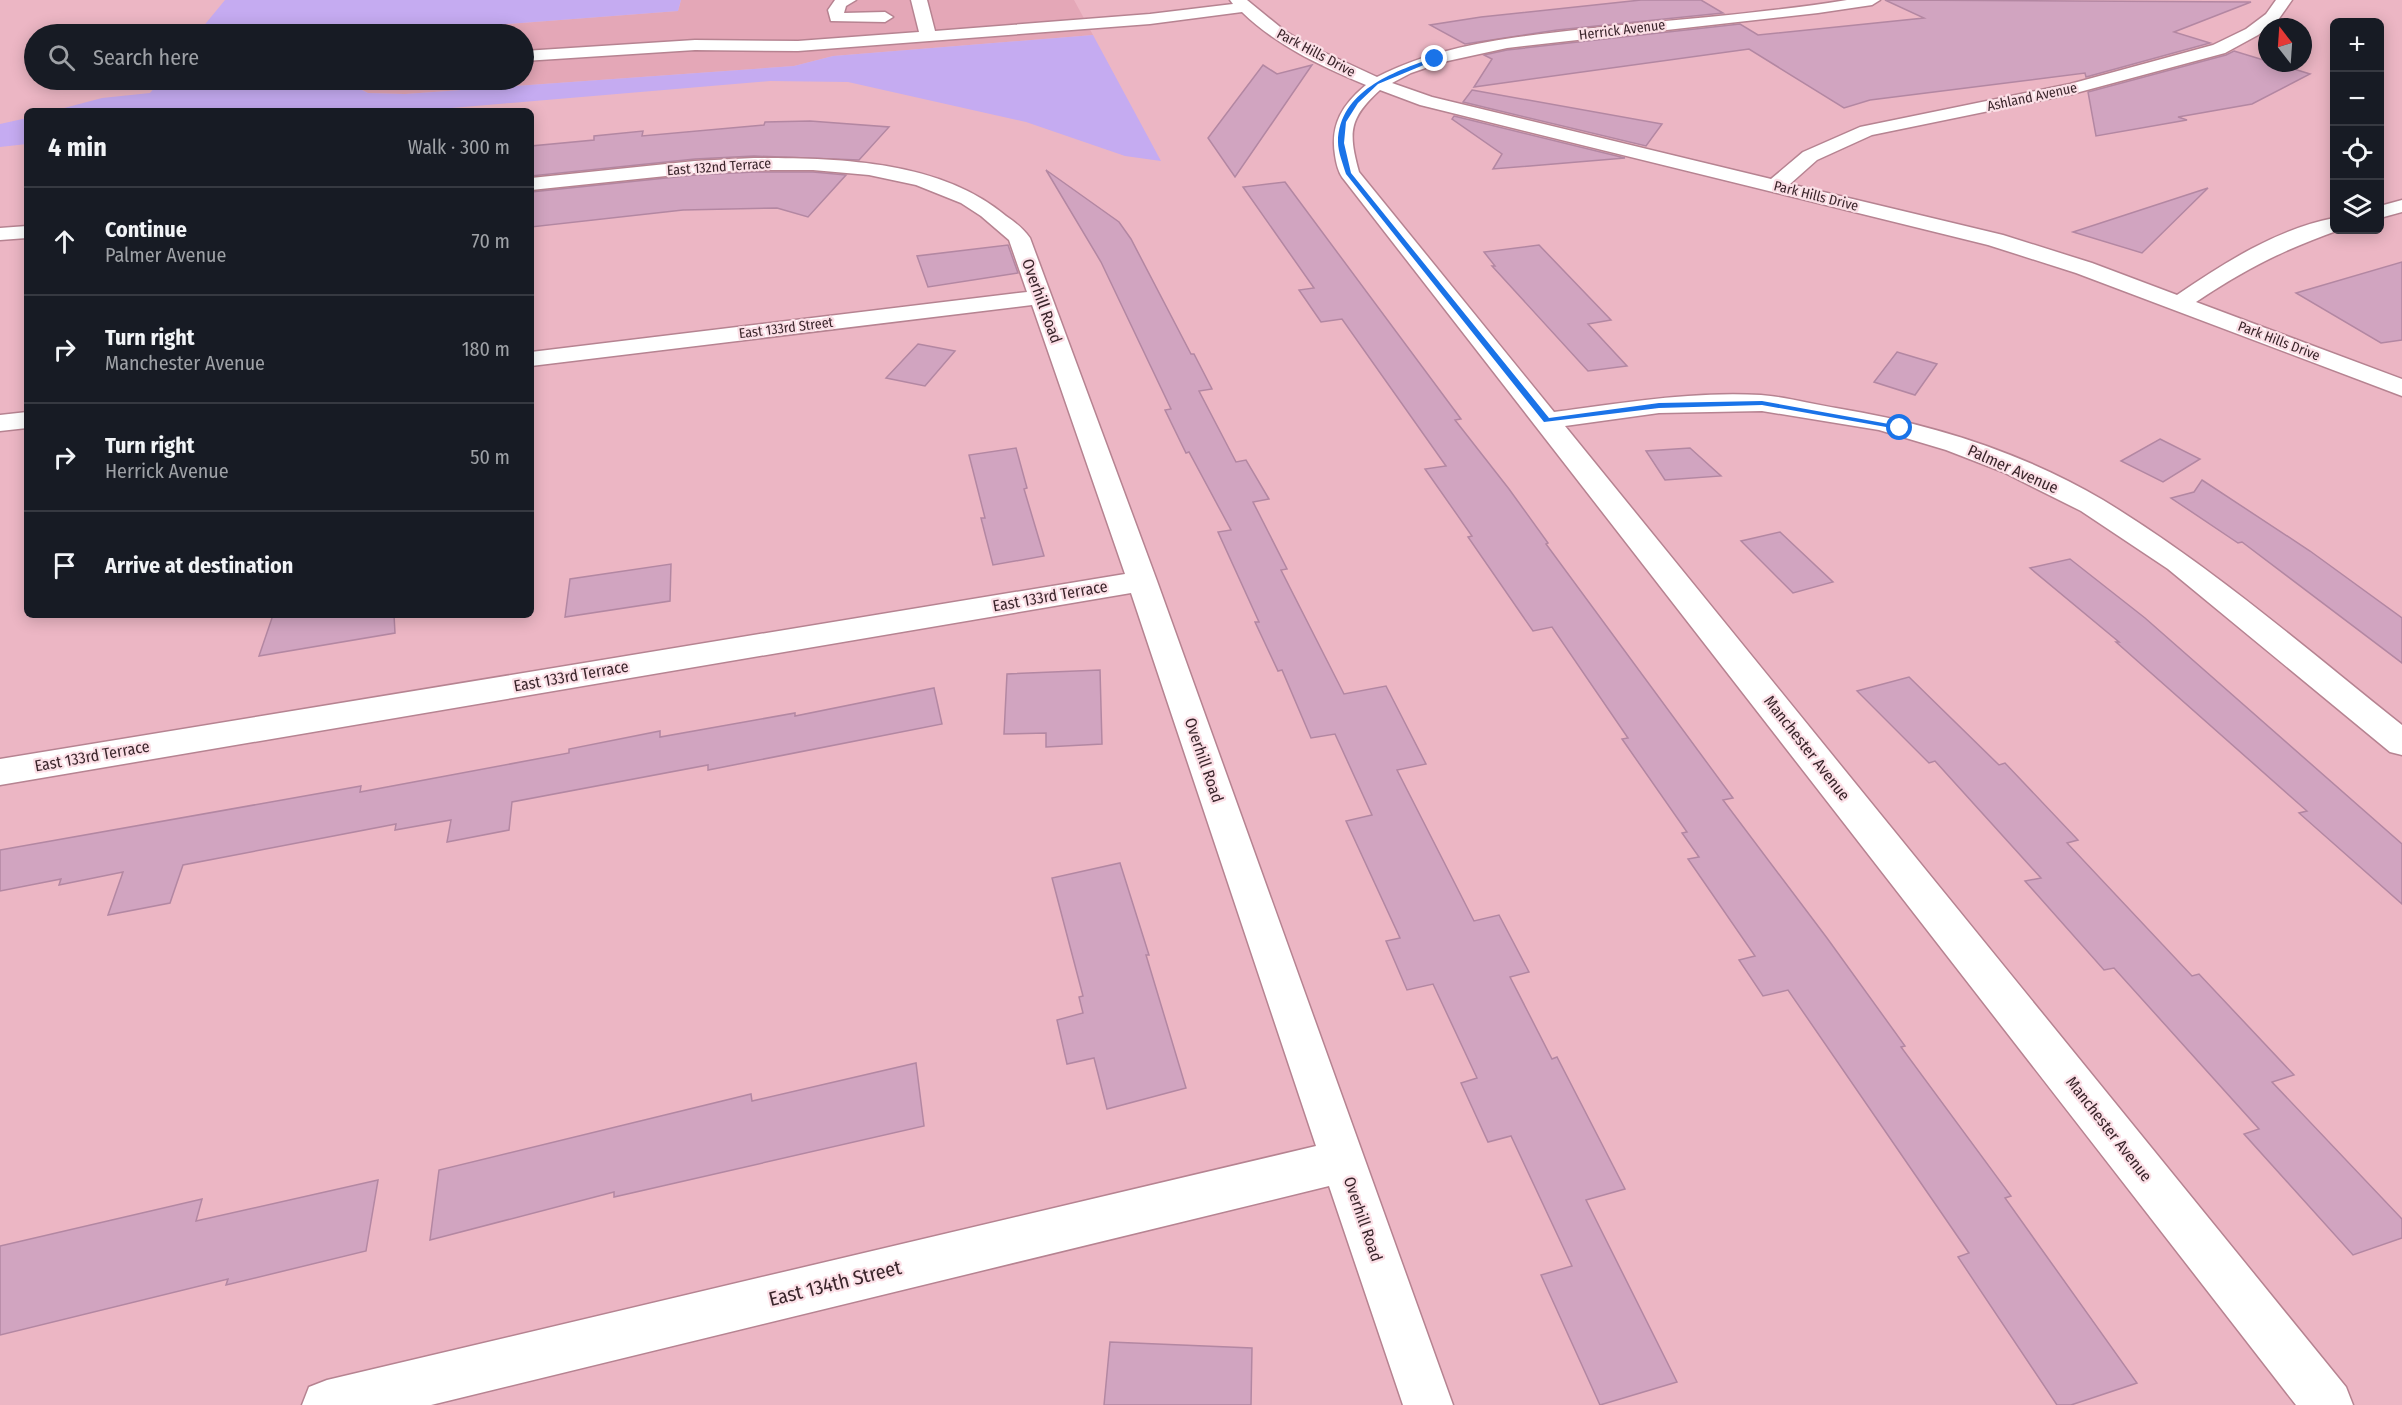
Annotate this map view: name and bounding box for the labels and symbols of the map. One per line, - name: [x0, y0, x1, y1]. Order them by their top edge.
- street label: Herrick Avenue: [1578, 16, 1666, 44]
- north arrow: [2258, 18, 2312, 72]
- street label: Park Hills Drive: [1274, 25, 1358, 81]
- route end: [1421, 45, 1447, 71]
- street label: Ashland Avenue: [1986, 79, 2079, 115]
- street label: East 132nd Terrace: [666, 155, 772, 179]
- street label: Park Hills Drive: [1772, 177, 1860, 215]
- street label: Overhill Road: [1018, 256, 1066, 346]
- street label: East 133rd Street: [738, 314, 835, 342]
- street label: Park Hills Drive: [2236, 318, 2322, 364]
- route start: [1886, 414, 1912, 440]
- street label: Palmer Avenue: [1965, 441, 2061, 497]
- street label: East 133rd Terrace: [991, 577, 1109, 615]
- street label: East 133rd Terrace: [512, 657, 630, 695]
- street label: Manchester Avenue: [1760, 692, 1854, 804]
- street label: Overhill Road: [1181, 715, 1227, 805]
- street label: East 133rd Terrace: [33, 737, 151, 775]
- street label: Manchester Avenue: [2062, 1073, 2156, 1185]
- street label: Overhill Road: [1340, 1174, 1386, 1264]
- street label: East 134th Street: [766, 1255, 904, 1311]

